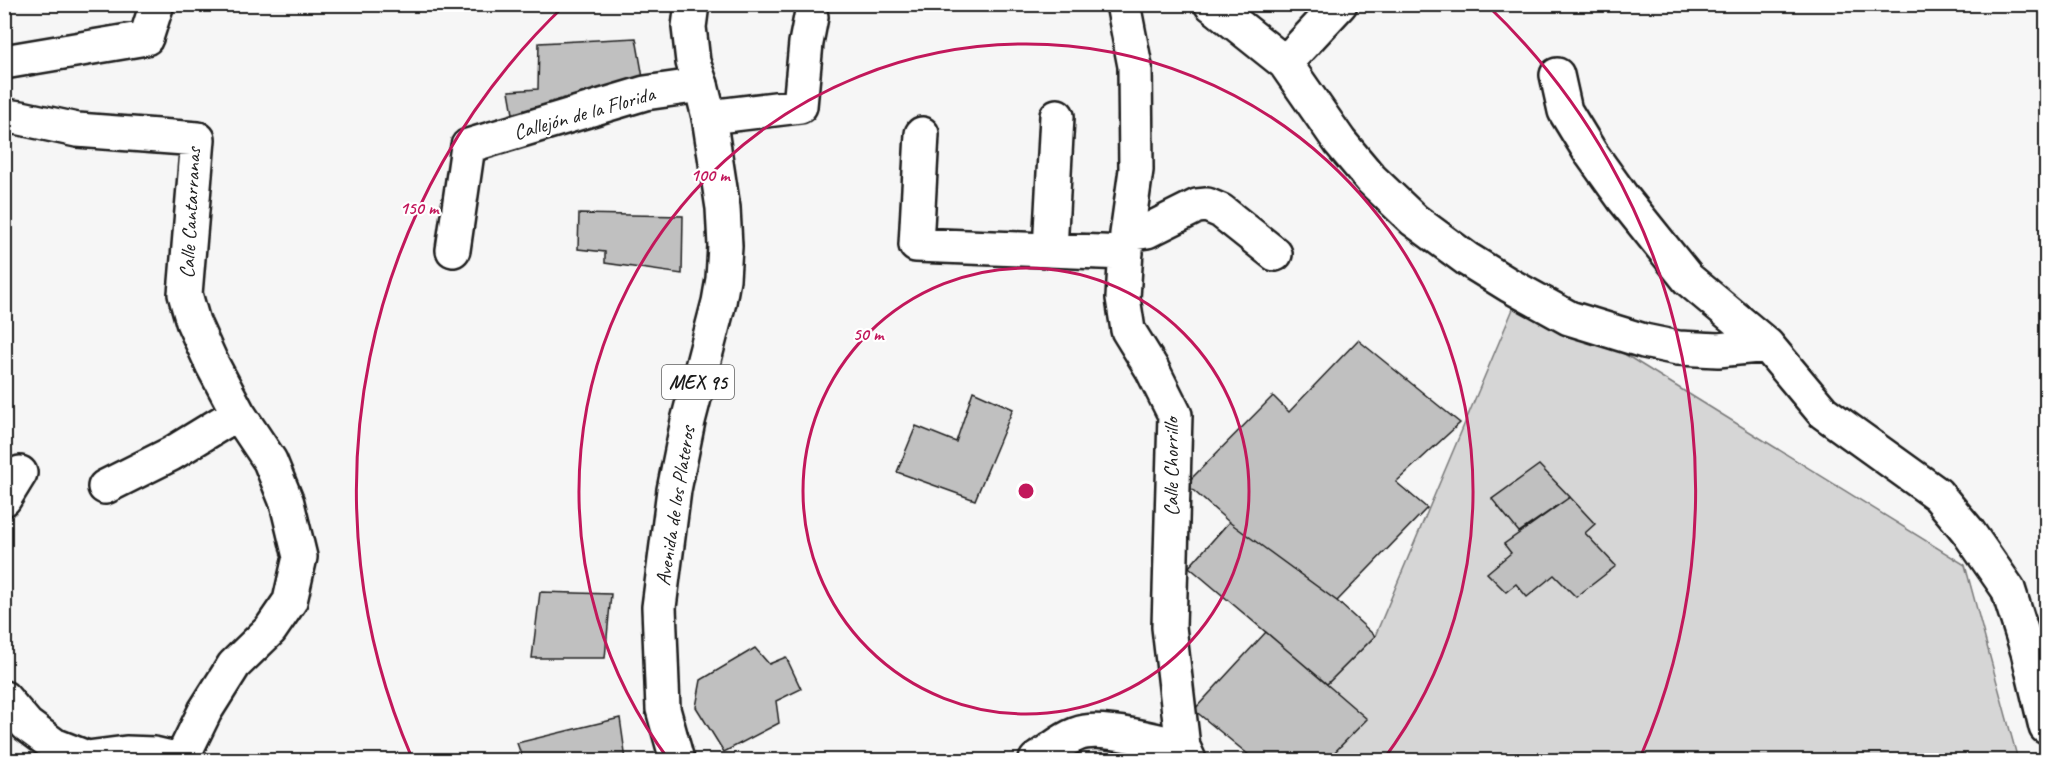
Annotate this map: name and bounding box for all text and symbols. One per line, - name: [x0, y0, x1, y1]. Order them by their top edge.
- street label: Callejón de la Florida: [510, 80, 659, 146]
- street label: Calle Cantarranas: [174, 145, 207, 279]
- text: 100 m: [691, 164, 731, 186]
- text: 150 m: [400, 197, 440, 219]
- text: 50 m: [853, 323, 885, 345]
- road number: MEX 95: [662, 365, 734, 399]
- street label: Calle Chorrillo: [1158, 415, 1184, 516]
- street label: Avenida de los Plateros: [650, 423, 701, 588]
- centre of rings: [1016, 481, 1036, 501]

